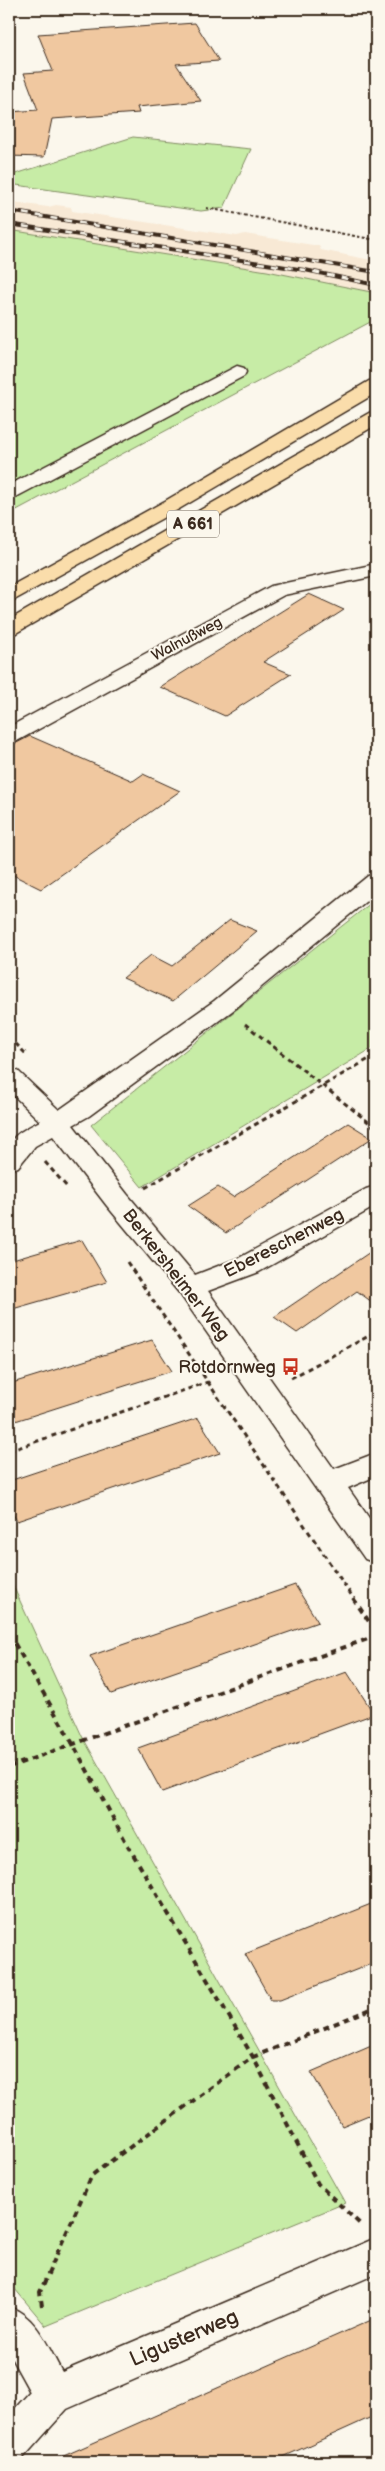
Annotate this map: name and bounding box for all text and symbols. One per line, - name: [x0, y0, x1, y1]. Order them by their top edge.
- road number: A 661: [167, 510, 219, 538]
- street label: Walnußweg: [148, 612, 226, 666]
- street label: Ebereschenweg: [221, 1204, 347, 1282]
- street label: Berkersheimer Weg: [118, 1205, 234, 1345]
- place label: Rotdornweg: [178, 1357, 276, 1378]
- bus stop icon: Rotdornweg: [280, 1357, 300, 1377]
- street label: Ligusterweg: [126, 2304, 242, 2372]

